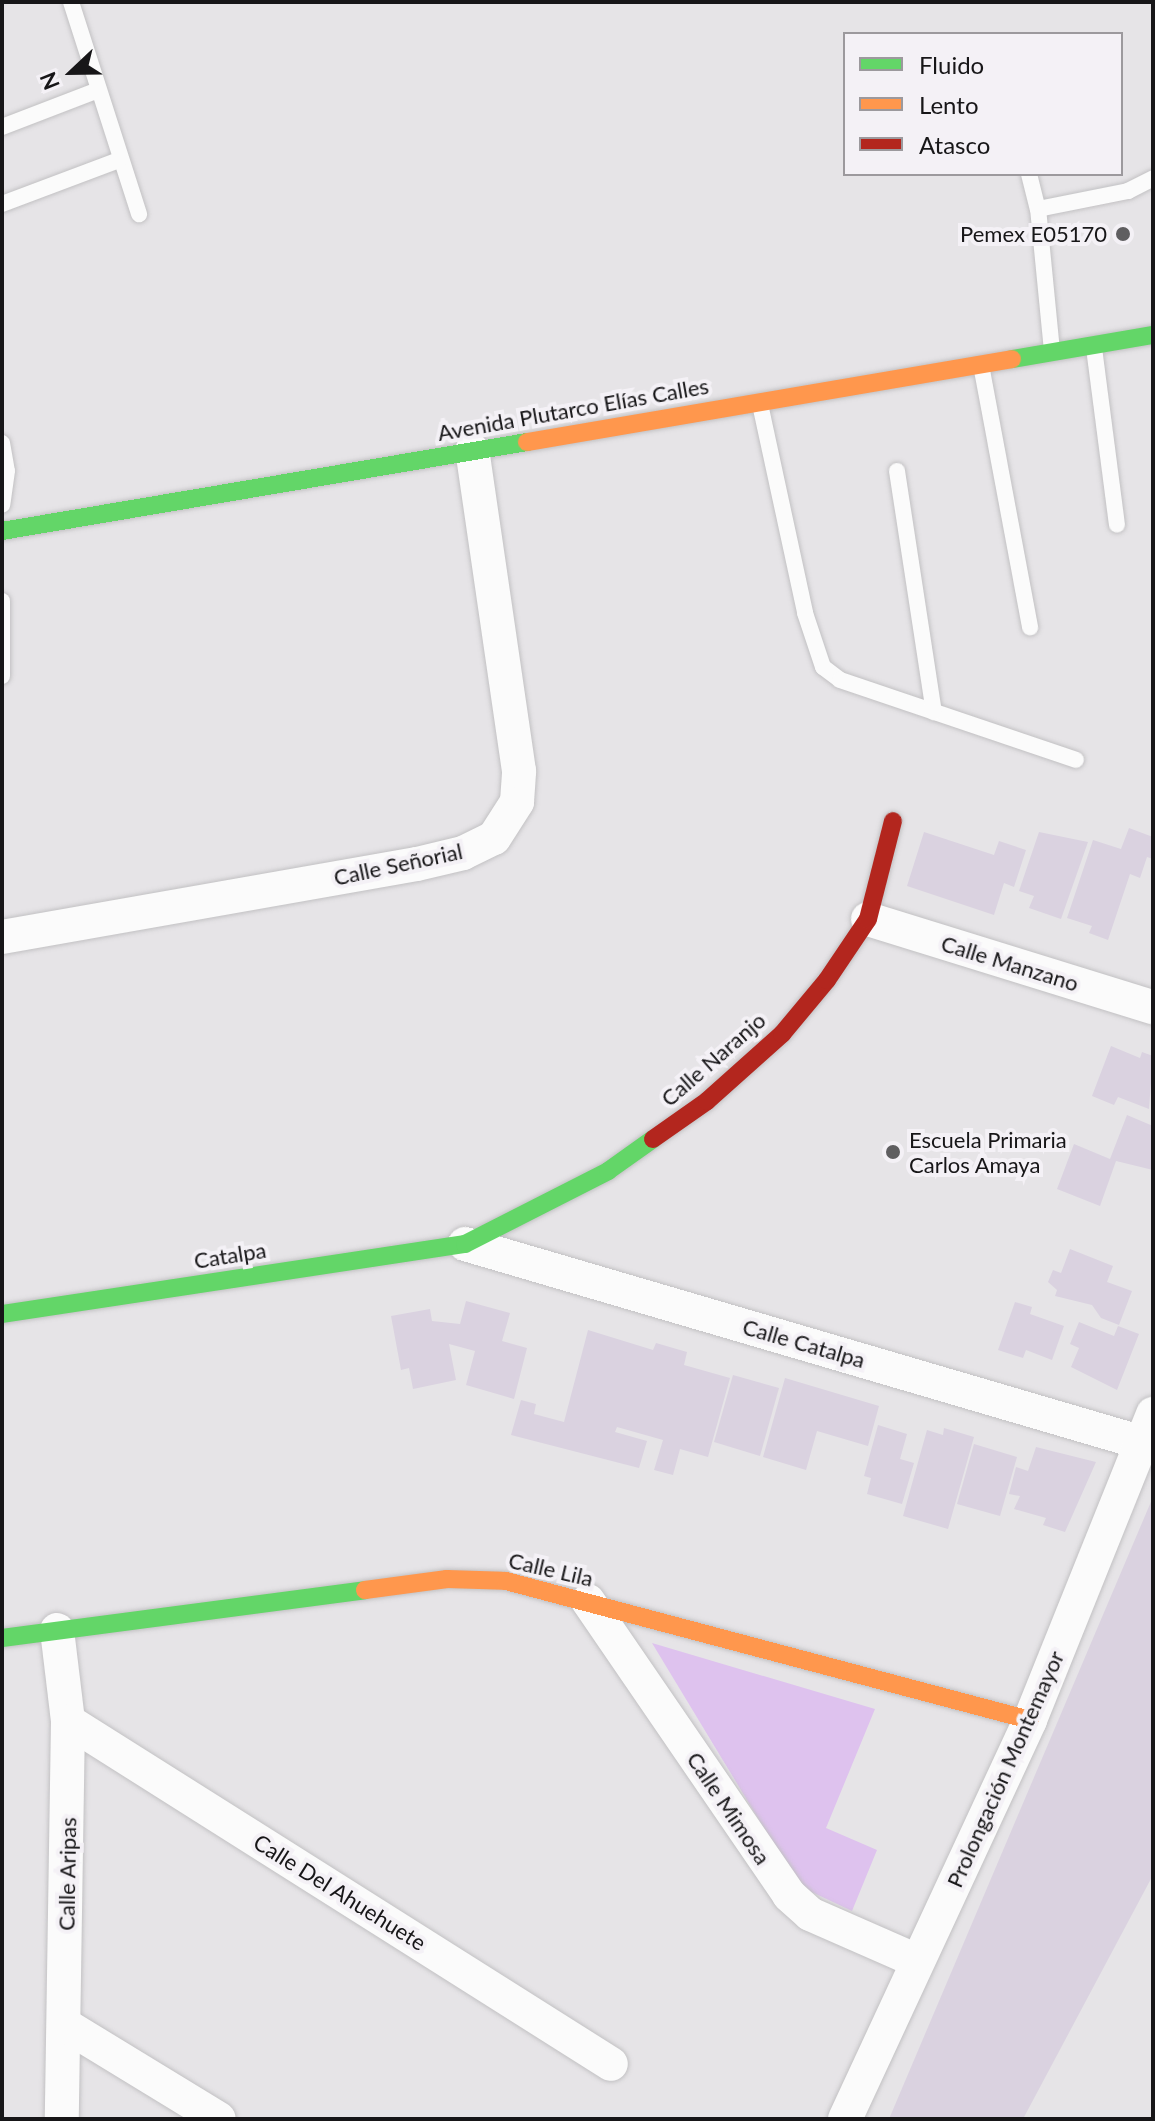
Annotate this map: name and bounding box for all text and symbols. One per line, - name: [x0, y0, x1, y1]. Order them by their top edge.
- north arrow: [32, 32, 112, 112]
- legend: [843, 32, 1123, 176]
- text: Fluido: [919, 50, 984, 79]
- text: N: [34, 68, 65, 94]
- text: Lento: [919, 90, 979, 119]
- text: Atasco: [919, 130, 990, 159]
- place label: Pemex E05170: [960, 221, 1107, 247]
- marker: Pemex E05170: [1114, 225, 1132, 243]
- street label: Avenida Plutarco Elías Calles: [435, 372, 711, 446]
- street label: Calle Señorial: [331, 837, 465, 891]
- street label: Calle Manzano: [938, 930, 1082, 996]
- street label: Calle Naranjo: [655, 1007, 771, 1111]
- place label: Escuela Primaria Carlos Amaya: [909, 1126, 1067, 1178]
- marker: Escuela Primaria Carlos Amaya: [884, 1143, 902, 1161]
- street label: Catalpa: [192, 1236, 268, 1274]
- street label: Calle Catalpa: [740, 1313, 868, 1373]
- street label: Calle Lila: [506, 1546, 596, 1592]
- street label: Prolongación Montemayor: [941, 1647, 1069, 1891]
- street label: Calle Mimosa: [682, 1747, 776, 1869]
- street label: Calle Aripas: [53, 1817, 81, 1931]
- street label: Calle Del Ahuehuete: [249, 1828, 431, 1956]

